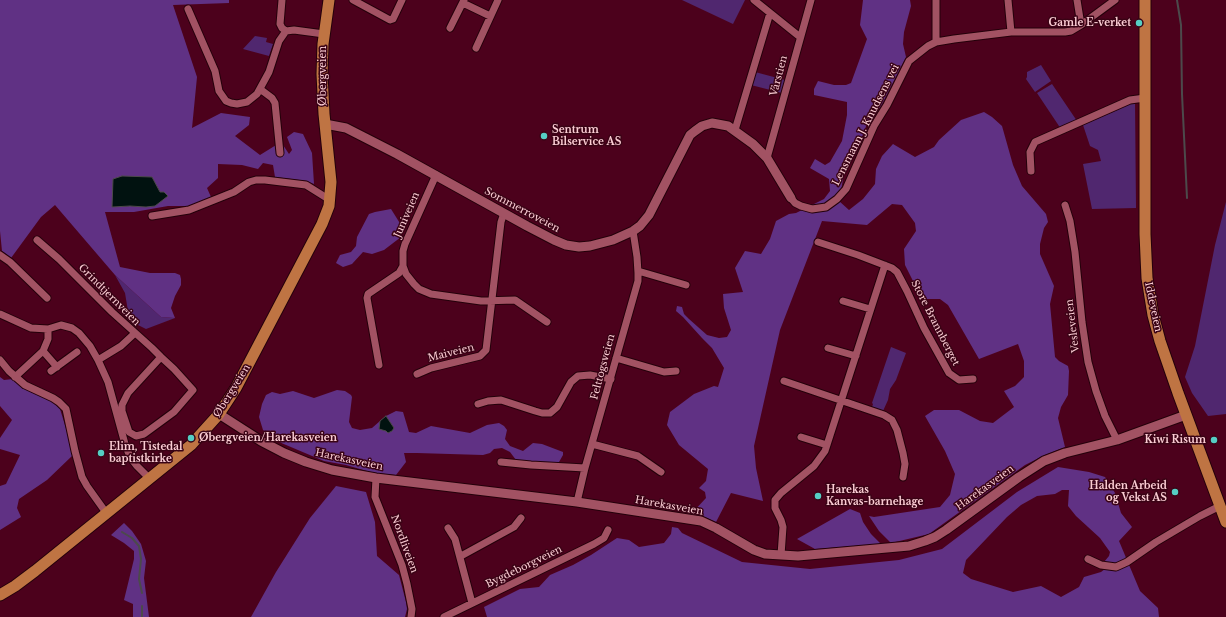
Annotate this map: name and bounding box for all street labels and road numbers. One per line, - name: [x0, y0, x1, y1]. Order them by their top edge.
- street label: Øbergveien: [317, 46, 329, 106]
- street label: Vårstien: [768, 54, 790, 98]
- street label: Lensmann J. Knudsens vei: [830, 62, 902, 188]
- street label: Sommerroveien: [482, 185, 562, 235]
- street label: Juniveien: [392, 190, 422, 240]
- street label: Grindtjernveien: [76, 262, 142, 328]
- street label: Store Brannberget: [908, 278, 962, 368]
- street label: Iddeveien: [1142, 281, 1164, 333]
- street label: Vesleveien: [1064, 299, 1082, 353]
- street label: Felttogsveien: [588, 333, 618, 401]
- street label: Maiveien: [427, 341, 475, 365]
- street label: Øbergveien: [211, 362, 253, 420]
- street label: Harekasveien: [314, 447, 384, 473]
- street label: Harekasveien: [954, 463, 1016, 513]
- street label: Harekasveien: [634, 494, 704, 518]
- street label: Nordliveien: [388, 513, 420, 575]
- street label: Bygdeborgveien: [484, 543, 564, 591]

